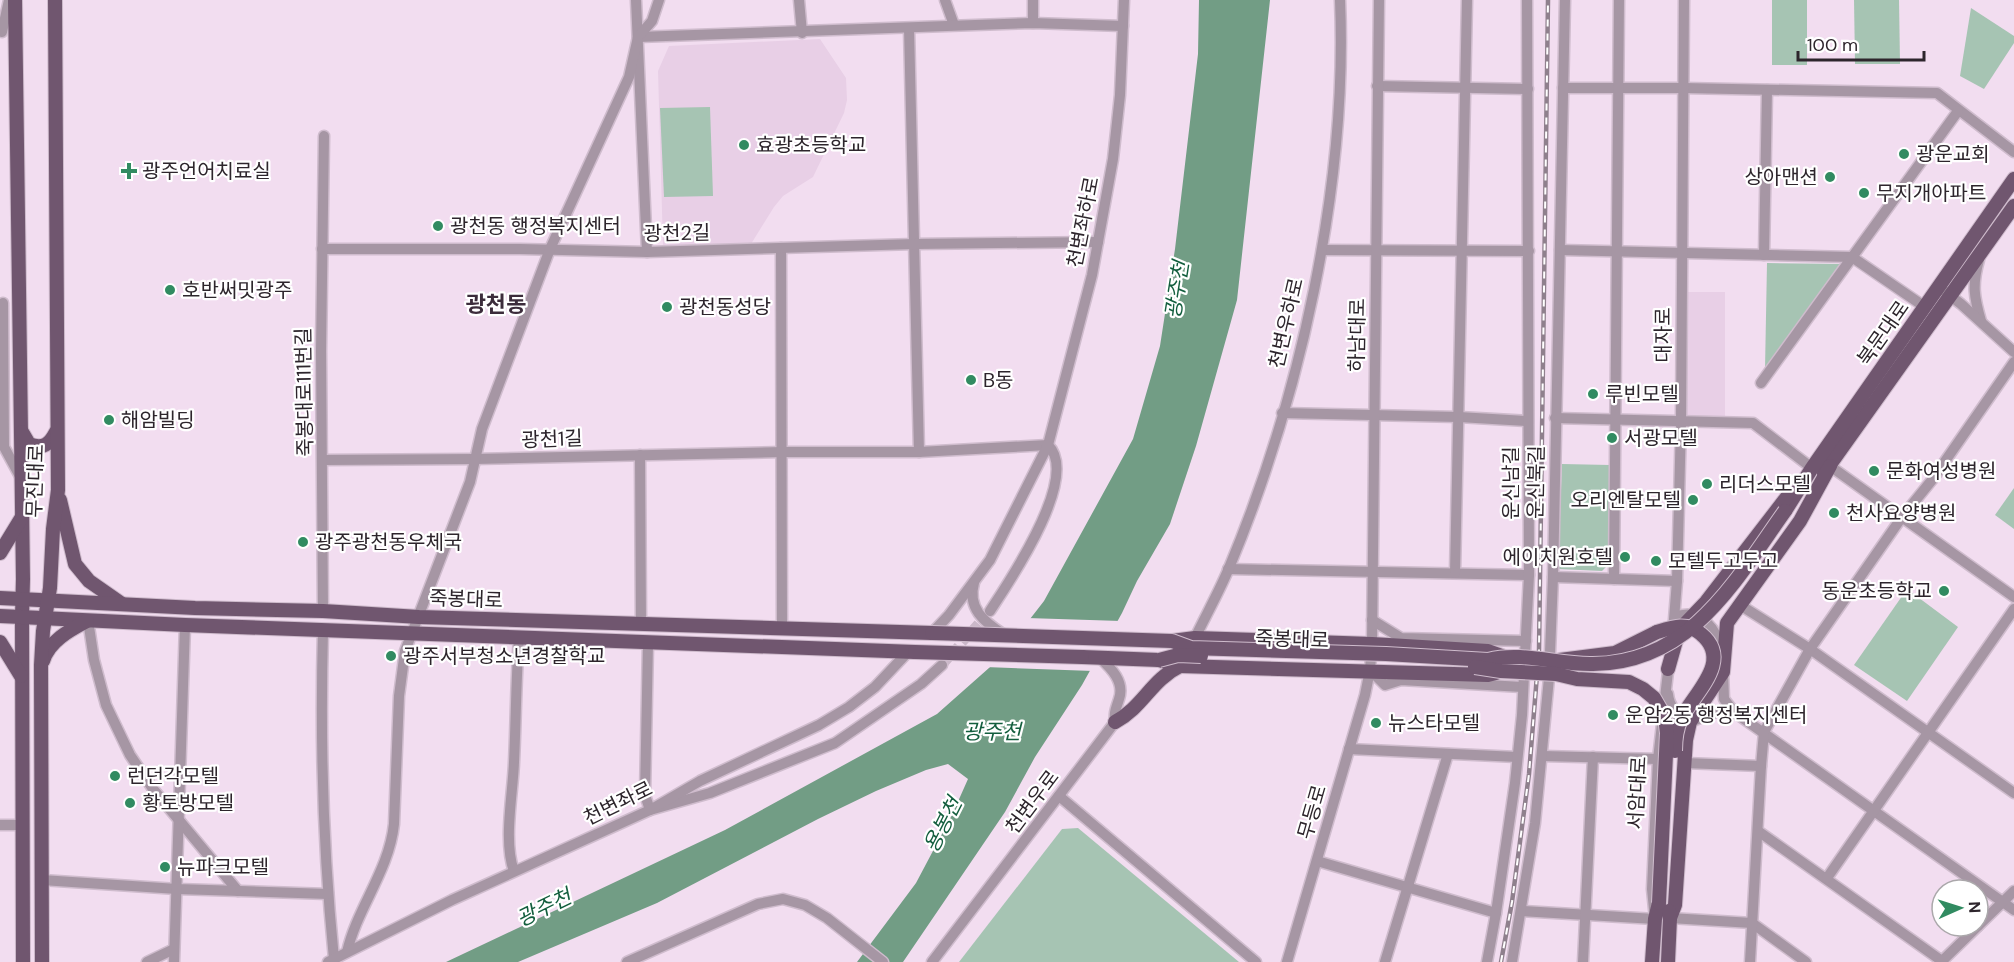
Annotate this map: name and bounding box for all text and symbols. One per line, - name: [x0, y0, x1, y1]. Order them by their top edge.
- scale bar: [1798, 24, 1924, 62]
- text: 100 m: [1807, 33, 1858, 57]
- place label: 효광초등학교: [756, 132, 866, 158]
- marker: 효광초등학교: [737, 138, 751, 152]
- place label: 광운교회: [1916, 141, 1990, 167]
- marker: 광운교회: [1897, 147, 1911, 161]
- place label: 광주언어치료실: [142, 158, 271, 184]
- marker: 광주언어치료실: [120, 162, 138, 180]
- place label: 상아맨션: [1744, 164, 1818, 190]
- marker: 상아맨션: [1823, 170, 1837, 184]
- street label: 천변좌하로: [1061, 174, 1105, 270]
- place label: 무지개아파트: [1876, 180, 1986, 206]
- marker: 무지개아파트: [1857, 186, 1871, 200]
- place label: 광천동 행정복지센터: [450, 213, 621, 239]
- marker: 광천동 행정복지센터: [431, 219, 445, 233]
- street label: 광천2길: [643, 219, 711, 247]
- water label: 광주천: [1159, 257, 1196, 321]
- street label: 천변우하로: [1263, 275, 1309, 371]
- place label: 호반써밋광주: [182, 277, 292, 303]
- marker: 호반써밋광주: [163, 283, 177, 297]
- district label: 광천동: [466, 290, 526, 319]
- place label: 광천동성당: [679, 294, 771, 320]
- street label: 북문대로: [1851, 295, 1915, 371]
- street label: 하남대로: [1343, 298, 1371, 372]
- marker: 광천동성당: [660, 300, 674, 314]
- street label: 대자로: [1650, 307, 1676, 363]
- street label: 죽봉대로111번길: [290, 327, 318, 457]
- place label: B동: [983, 367, 1013, 393]
- marker: B동: [964, 373, 978, 387]
- place label: 루빈모텔: [1605, 381, 1679, 407]
- marker: 루빈모텔: [1586, 387, 1600, 401]
- place label: 해암빌딩: [121, 407, 195, 433]
- marker: 해암빌딩: [102, 413, 116, 427]
- street label: 광천1길: [521, 425, 583, 453]
- place label: 서광모텔: [1624, 425, 1698, 451]
- marker: 서광모텔: [1605, 431, 1619, 445]
- street label: 무진대로: [21, 444, 49, 518]
- street label: 운신북길: [1522, 445, 1550, 519]
- street label: 운신남길: [1498, 446, 1524, 520]
- place label: 문화여성병원: [1886, 458, 1996, 484]
- marker: 문화여성병원: [1867, 464, 1881, 478]
- place label: 리더스모텔: [1719, 471, 1811, 497]
- marker: 리더스모텔: [1700, 477, 1714, 491]
- place label: 오리엔탈모텔: [1571, 487, 1681, 513]
- marker: 오리엔탈모텔: [1686, 493, 1700, 507]
- place label: 천사요양병원: [1846, 500, 1956, 526]
- marker: 천사요양병원: [1827, 506, 1841, 520]
- place label: 광주광천동우체국: [315, 529, 462, 555]
- marker: 광주광천동우체국: [296, 535, 310, 549]
- place label: 에이치원호텔: [1503, 544, 1613, 570]
- place label: 모텔두고두고: [1668, 548, 1778, 574]
- marker: 에이치원호텔: [1618, 550, 1632, 564]
- marker: 모텔두고두고: [1649, 554, 1663, 568]
- place label: 동운초등학교: [1822, 578, 1932, 604]
- marker: 동운초등학교: [1937, 584, 1951, 598]
- street label: 죽봉대로: [429, 585, 503, 613]
- street label: 죽봉대로: [1255, 625, 1329, 653]
- place label: 광주서부청소년경찰학교: [403, 643, 605, 669]
- marker: 광주서부청소년경찰학교: [384, 649, 398, 663]
- place label: 운암2동 행정복지센터: [1625, 702, 1807, 728]
- marker: 운암2동 행정복지센터: [1606, 708, 1620, 722]
- place label: 뉴스타모텔: [1388, 710, 1480, 736]
- marker: 뉴스타모텔: [1369, 716, 1383, 730]
- water label: 광주천: [963, 718, 1024, 746]
- street label: 서암대로: [1622, 756, 1652, 830]
- place label: 런던각모텔: [127, 763, 219, 789]
- street label: 천변우로: [999, 765, 1065, 839]
- marker: 런던각모텔: [108, 769, 122, 783]
- street label: 천변좌로: [579, 775, 657, 831]
- street label: 무등로: [1292, 782, 1332, 842]
- place label: 황토방모텔: [142, 790, 234, 816]
- water label: 용봉천: [917, 790, 970, 857]
- marker: 황토방모텔: [123, 796, 137, 810]
- place label: 뉴파크모텔: [177, 854, 269, 880]
- marker: 뉴파크모텔: [158, 860, 172, 874]
- north arrow: [1930, 878, 1990, 938]
- water label: 광주천: [512, 882, 579, 933]
- text: N: [1964, 901, 1985, 914]

